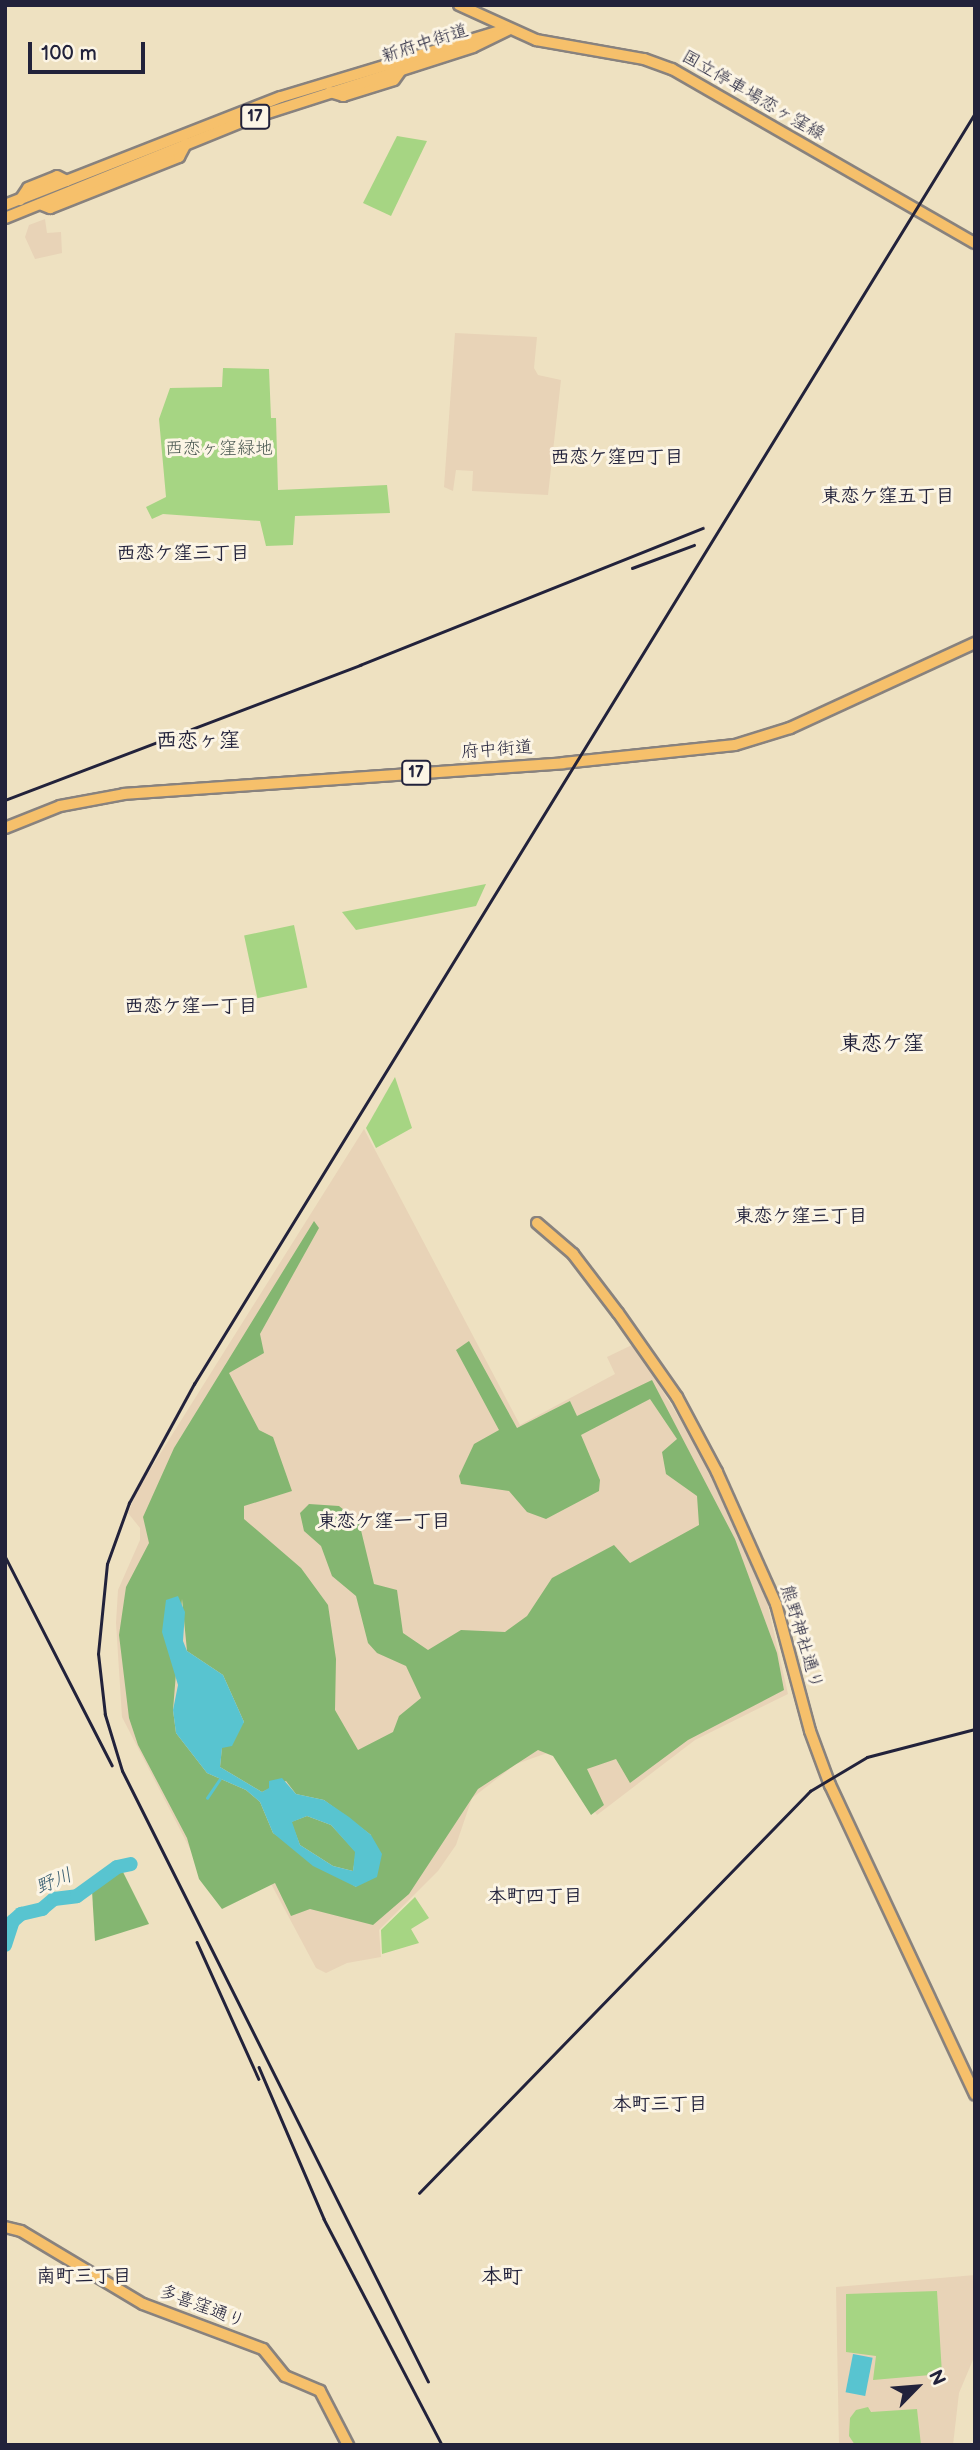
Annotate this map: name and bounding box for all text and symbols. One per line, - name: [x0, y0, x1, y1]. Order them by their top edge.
- street label: 新府中街道: [379, 20, 471, 68]
- scale bar: [32, 28, 149, 72]
- text: 100 m: [41, 41, 97, 66]
- street label: 国立停車場恋ヶ窪線: [677, 46, 829, 146]
- road number: 17: [239, 105, 271, 130]
- park label: 西恋ヶ窪緑地: [165, 438, 273, 460]
- district label: 西恋ケ窪四丁目: [551, 447, 683, 469]
- district label: 東恋ケ窪五丁目: [822, 486, 954, 508]
- district label: 西恋ケ窪三丁目: [117, 543, 249, 565]
- district label: 西恋ヶ窪: [156, 728, 240, 754]
- street label: 府中街道: [460, 737, 534, 763]
- road number: 17: [400, 760, 432, 786]
- district label: 西恋ケ窪一丁目: [125, 996, 257, 1018]
- district label: 東恋ケ窪: [840, 1031, 924, 1057]
- district label: 東恋ケ窪三丁目: [735, 1206, 867, 1228]
- district label: 東恋ケ窪一丁目: [318, 1511, 450, 1533]
- street label: 熊野神社通り: [775, 1582, 827, 1692]
- water label: 野川: [32, 1864, 76, 1900]
- district label: 本町四丁目: [488, 1886, 582, 1908]
- district label: 本町三丁目: [613, 2094, 707, 2116]
- district label: 本町: [481, 2264, 523, 2290]
- district label: 南町三丁目: [37, 2266, 131, 2288]
- street label: 多喜窪通り: [156, 2281, 248, 2333]
- north arrow: [882, 2352, 952, 2422]
- text: N: [923, 2367, 950, 2389]

